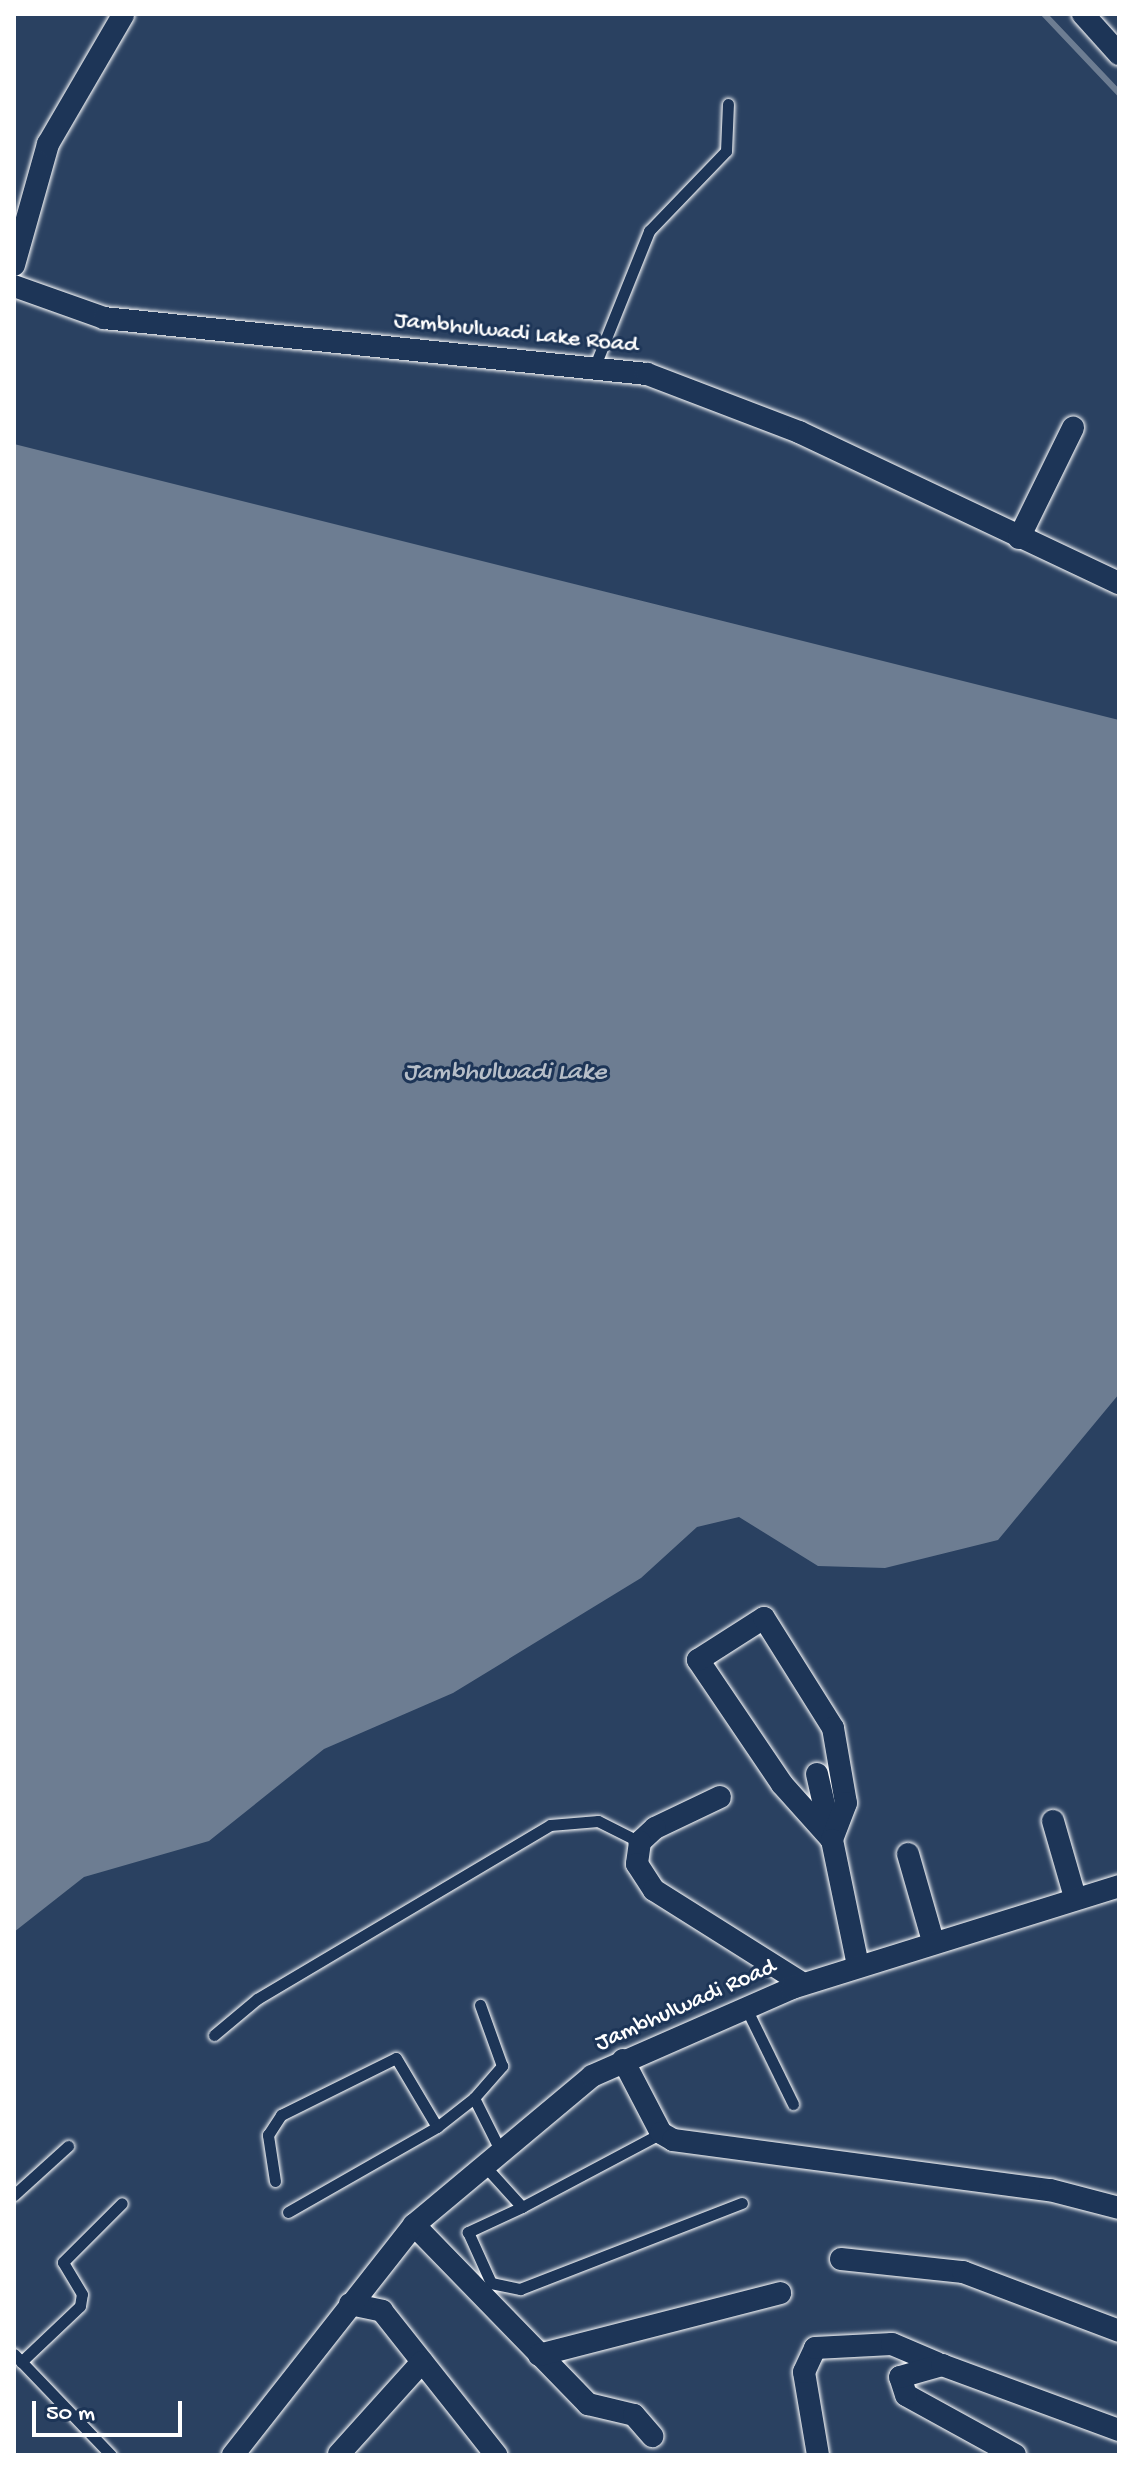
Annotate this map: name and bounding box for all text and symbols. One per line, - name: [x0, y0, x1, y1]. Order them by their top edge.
- street label: Jambhulwadi Lake Road: [392, 307, 640, 361]
- water label: Jambhulwadi Lake: [404, 1058, 606, 1090]
- street label: Jambhulwadi Road: [591, 1953, 781, 2059]
- scale bar: [36, 2385, 186, 2435]
- text: 50 m: [46, 2400, 95, 2429]

